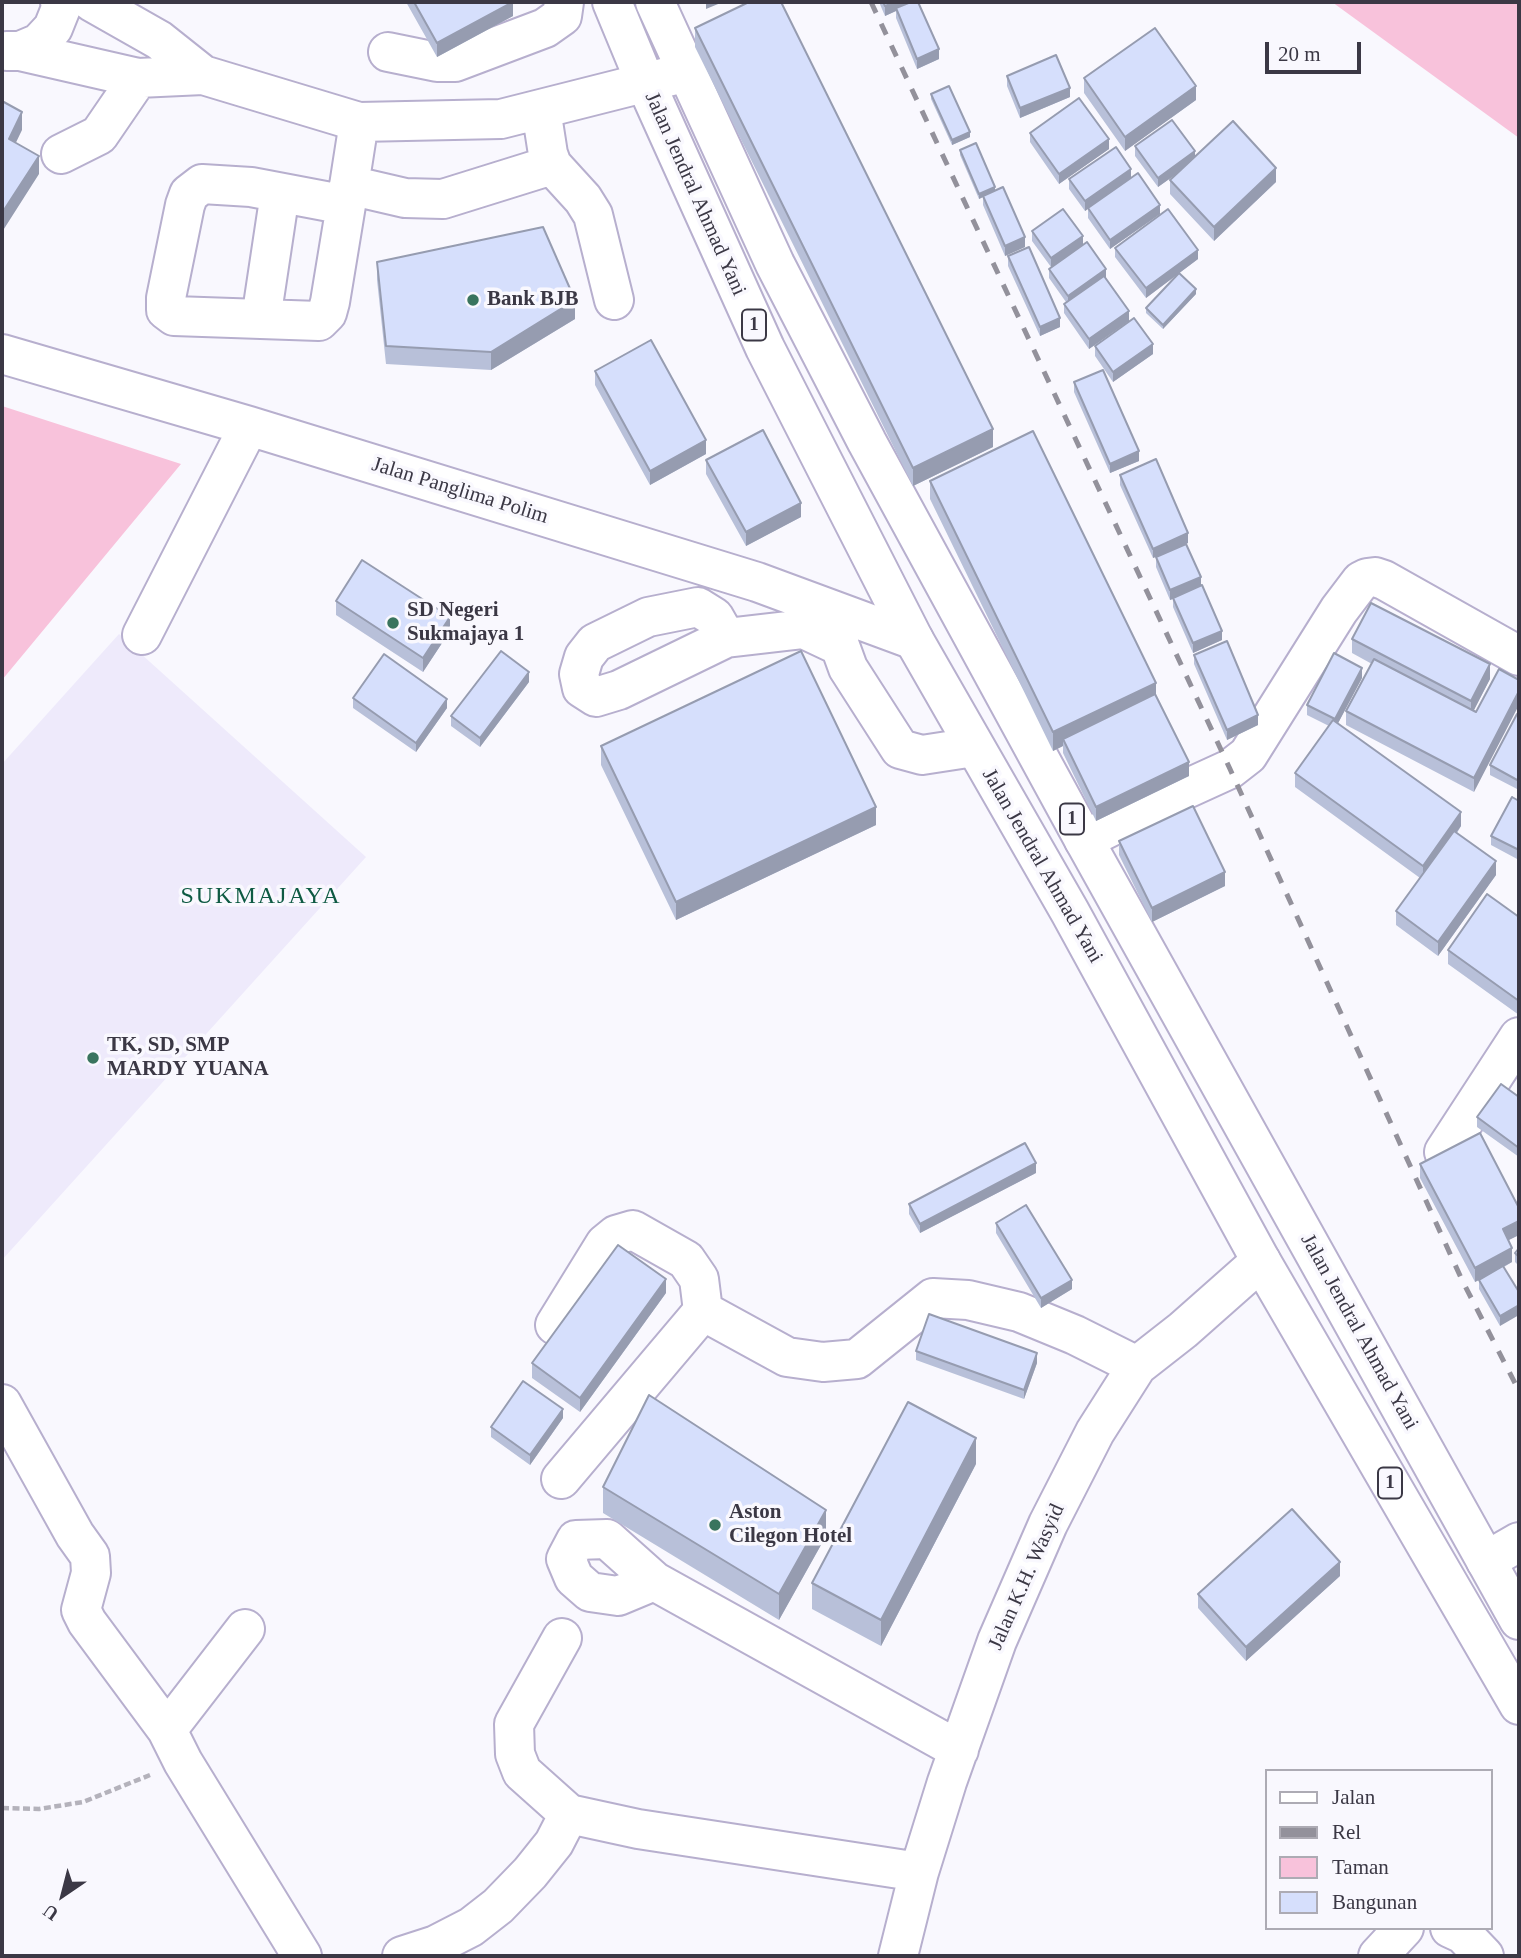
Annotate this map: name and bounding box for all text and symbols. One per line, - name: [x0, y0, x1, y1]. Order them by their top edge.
- scale bar: [1269, 28, 1365, 72]
- text: 20 m: [1278, 42, 1321, 66]
- street label: Jalan Jendral Ahmad Yani: [639, 88, 751, 300]
- place label: Bank BJB: [487, 287, 579, 313]
- marker: Bank BJB: [465, 292, 481, 308]
- road number: 1: [742, 310, 766, 340]
- street label: Jalan Panglima Polim: [369, 452, 551, 530]
- place label: SD Negeri Sukmajaya 1: [407, 598, 524, 648]
- marker: SD Negeri Sukmajaya 1: [385, 615, 401, 631]
- street label: Jalan Jendral Ahmad Yani: [976, 764, 1108, 968]
- road number: 1: [1060, 804, 1084, 834]
- district label: SUKMAJAYA: [182, 883, 340, 911]
- place label: TK, SD, SMP MARDY YUANA: [107, 1033, 269, 1083]
- marker: TK, SD, SMP MARDY YUANA: [85, 1050, 101, 1066]
- street label: Jalan Jendral Ahmad Yani: [1295, 1230, 1423, 1434]
- road number: 1: [1378, 1468, 1402, 1498]
- place label: Aston Cilegon Hotel: [729, 1500, 852, 1550]
- street label: Jalan K.H. Wasyid: [984, 1500, 1070, 1654]
- marker: Aston Cilegon Hotel: [707, 1517, 723, 1533]
- legend: [1266, 1769, 1493, 1930]
- text: Jalan: [1332, 1785, 1375, 1809]
- text: Rel: [1332, 1820, 1361, 1844]
- text: Taman: [1332, 1855, 1389, 1879]
- north arrow: [28, 1860, 98, 1930]
- text: Bangunan: [1332, 1890, 1417, 1914]
- text: U: [39, 1900, 62, 1925]

